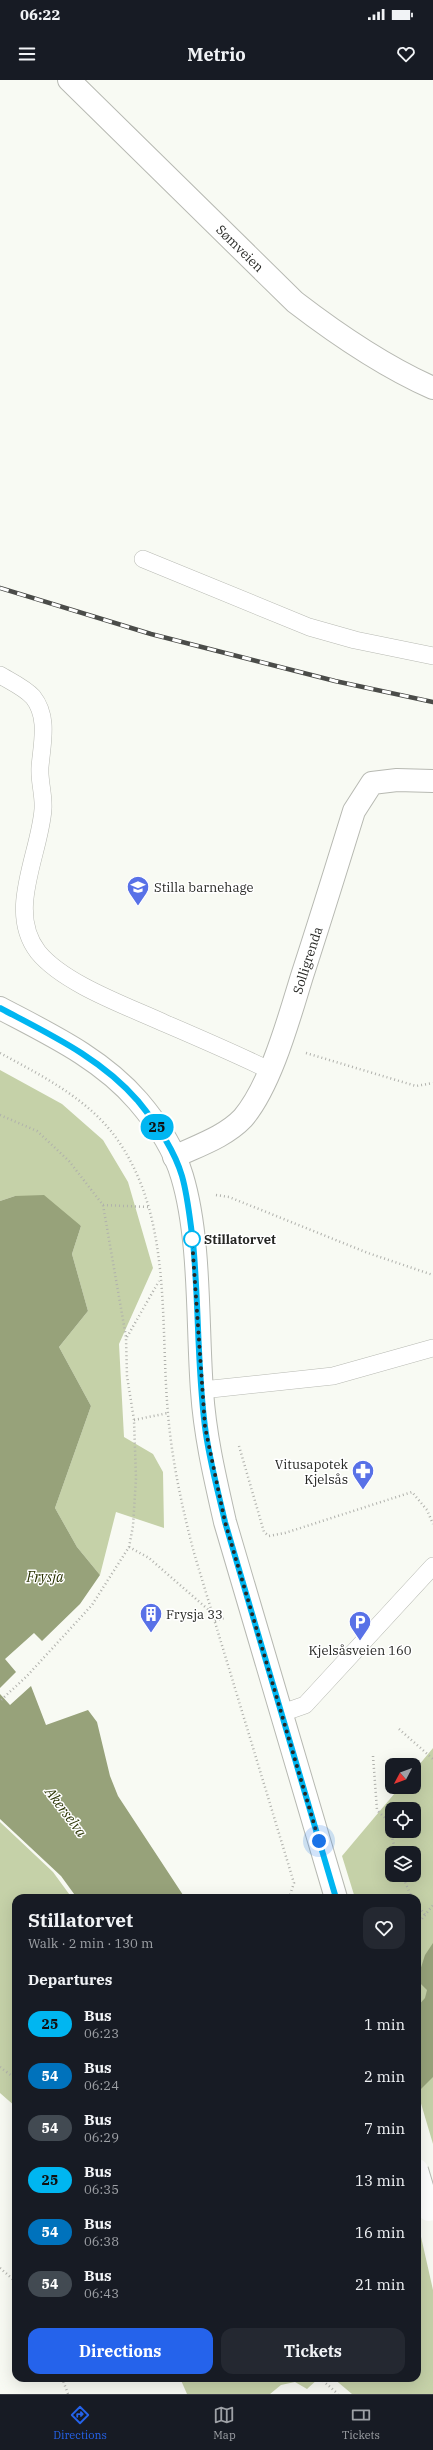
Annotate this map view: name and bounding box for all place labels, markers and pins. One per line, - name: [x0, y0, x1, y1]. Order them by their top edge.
- school or university icon: Stilla barnehage: [125, 874, 151, 907]
- place label: Stilla barnehage: [154, 879, 253, 896]
- marker: Stillatorvet: [183, 1230, 201, 1248]
- place label: Stillatorvet: [204, 1231, 276, 1248]
- place label: Vitusapotek Kjelsås: [275, 1456, 348, 1488]
- pharmacy icon: Vitusapotek Kjelsås: [350, 1458, 376, 1491]
- building icon: Frysja 33: [138, 1601, 164, 1634]
- place label: Frysja 33: [166, 1606, 223, 1623]
- parking icon: Kjelsåsveien 160: [347, 1609, 373, 1642]
- place label: Kjelsåsveien 160: [308, 1642, 412, 1659]

